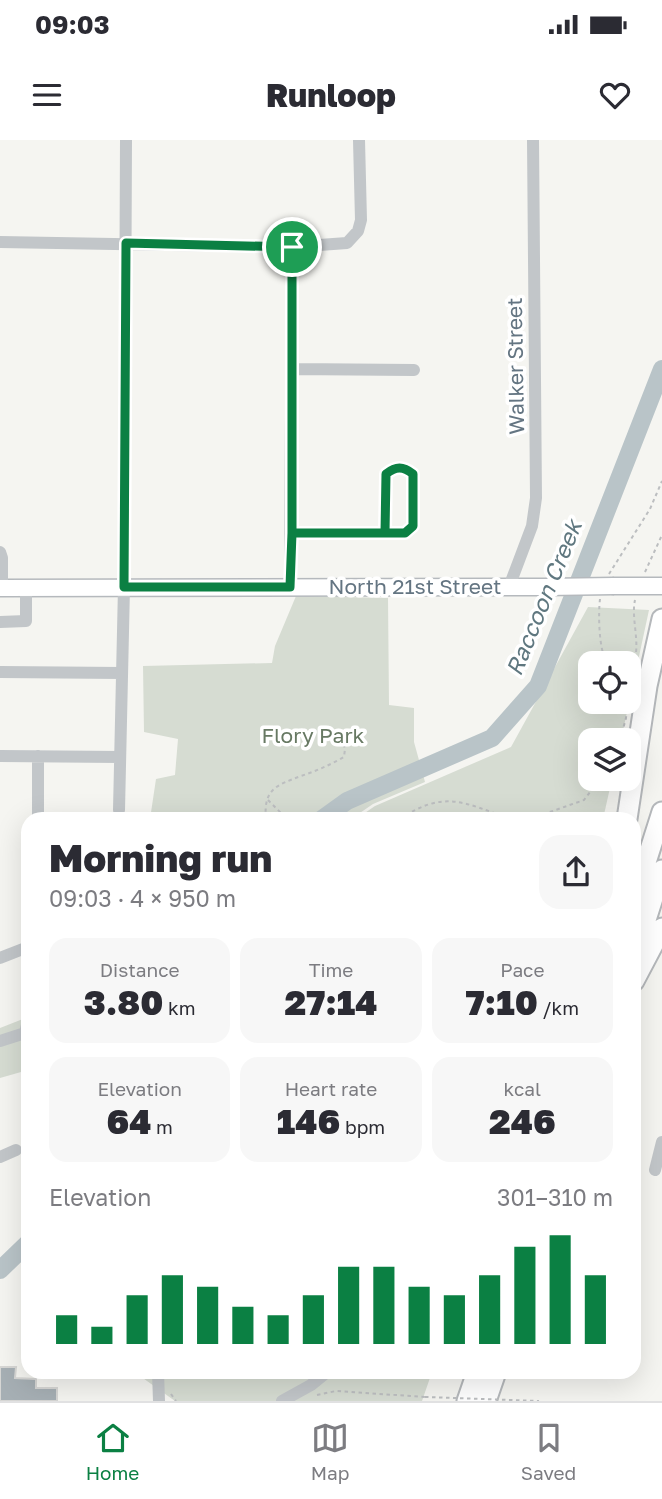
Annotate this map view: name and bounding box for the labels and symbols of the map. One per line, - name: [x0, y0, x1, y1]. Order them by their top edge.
- pin: [262, 217, 322, 277]
- street label: Walker Street: [501, 297, 529, 435]
- water label: Raccoon Creek: [499, 514, 588, 679]
- street label: North 21st Street: [328, 573, 502, 599]
- park label: Flory Park: [262, 722, 365, 748]

